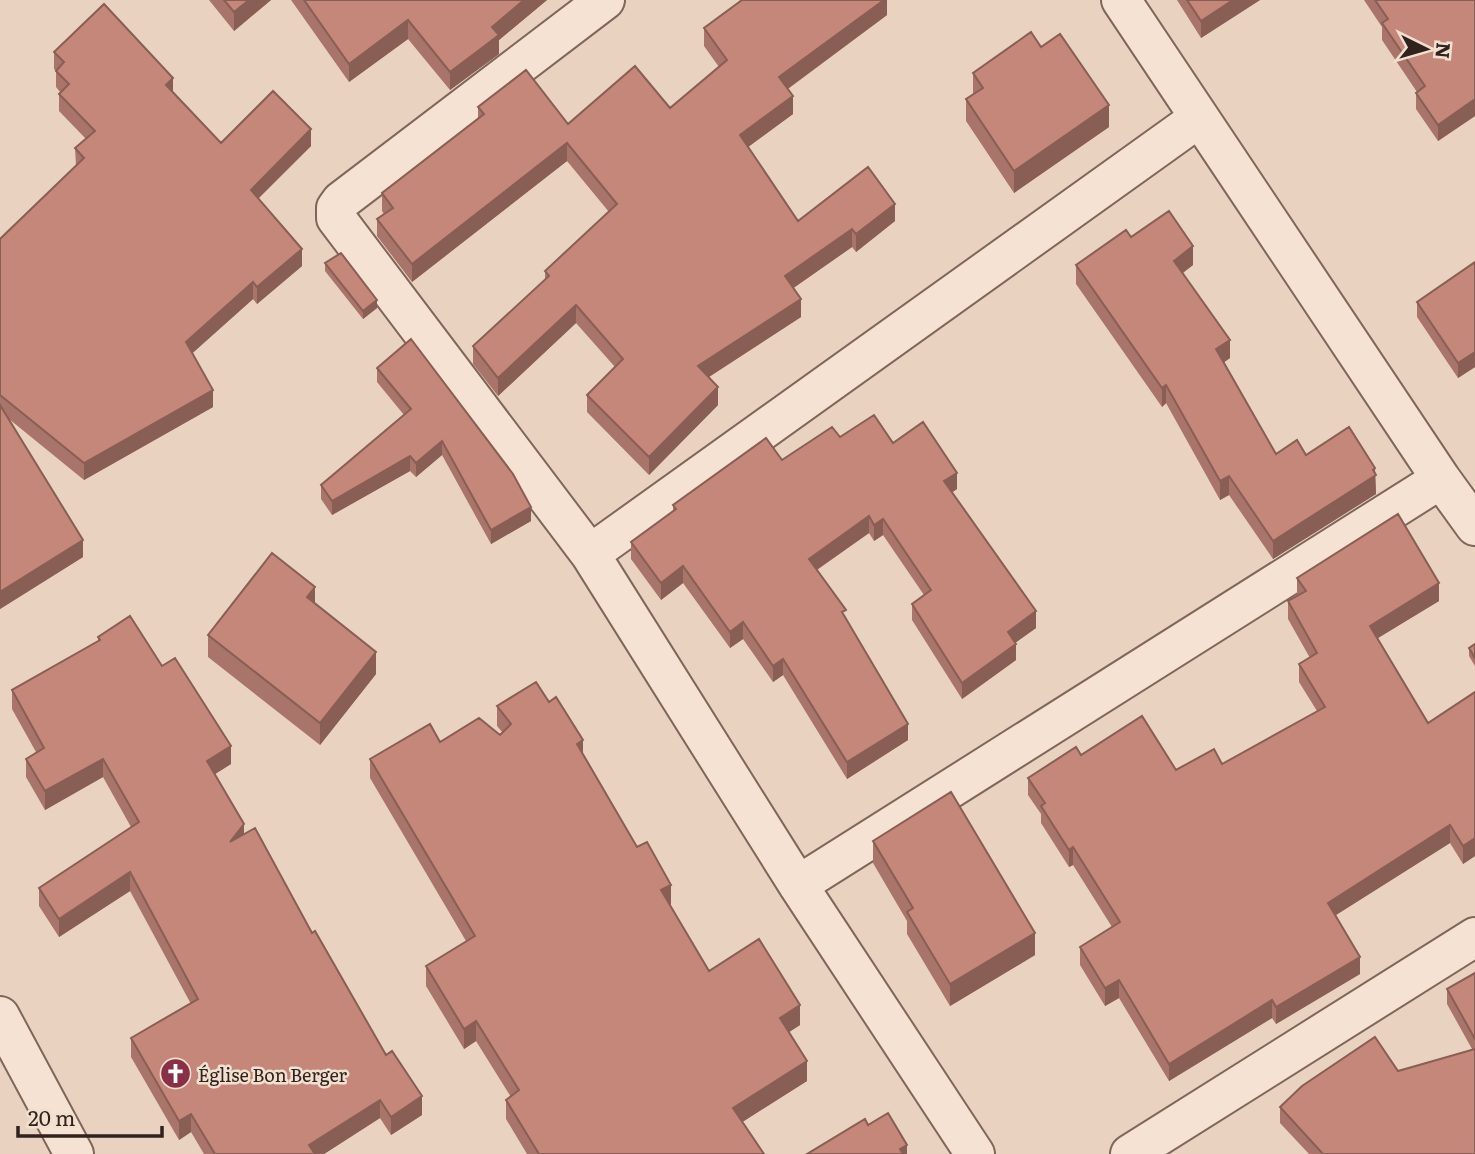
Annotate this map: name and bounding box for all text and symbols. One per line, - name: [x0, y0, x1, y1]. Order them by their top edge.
- north arrow: [1391, 14, 1461, 84]
- text: N: [1429, 41, 1459, 60]
- church icon: Église Bon Berger: [158, 1057, 192, 1091]
- place label: Église Bon Berger: [198, 1061, 348, 1088]
- scale bar: [18, 1094, 161, 1138]
- text: 20 m: [28, 1101, 75, 1132]

